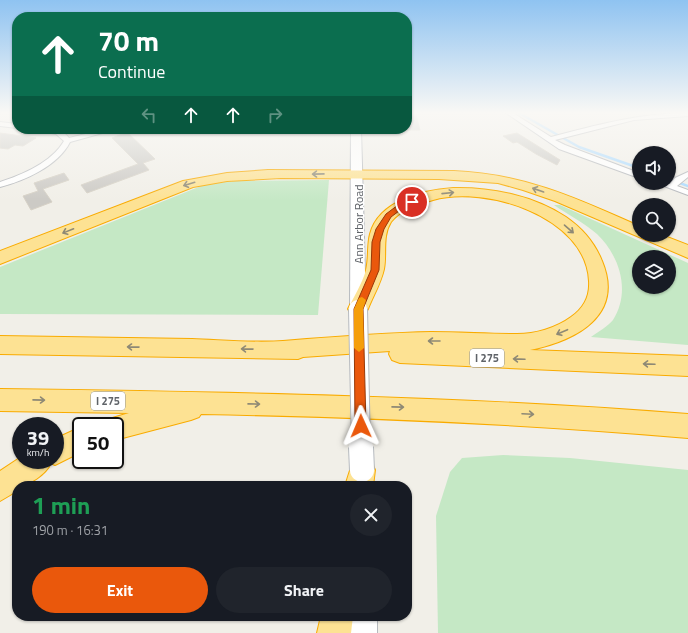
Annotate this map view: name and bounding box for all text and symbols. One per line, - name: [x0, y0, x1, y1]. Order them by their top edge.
- text: 70 m: [98, 19, 159, 62]
- icon: ahead: [32, 28, 84, 80]
- text: Continue: [98, 58, 165, 85]
- icon: left: [138, 104, 160, 126]
- icon: ahead: [180, 104, 202, 126]
- icon: ahead: [222, 104, 244, 126]
- icon: right: [264, 104, 286, 126]
- map controls: [632, 146, 676, 294]
- button: sound: [632, 146, 676, 190]
- one-way arrow: [312, 170, 325, 178]
- one-way arrow: [183, 181, 196, 188]
- street label: Ann Arbor Road: [349, 184, 368, 264]
- pin: [395, 185, 429, 219]
- one-way arrow: [532, 186, 545, 193]
- one-way arrow: [441, 189, 454, 196]
- icon: arrive: [401, 191, 423, 213]
- button: search: [632, 198, 676, 242]
- one-way arrow: [564, 224, 574, 233]
- one-way arrow: [63, 228, 75, 235]
- button: layers: [632, 250, 676, 294]
- one-way arrow: [557, 329, 569, 336]
- one-way arrow: [428, 337, 441, 345]
- one-way arrow: [127, 343, 140, 351]
- one-way arrow: [241, 345, 254, 353]
- road number: I 275: [470, 349, 504, 367]
- one-way arrow: [513, 355, 526, 363]
- one-way arrow: [643, 361, 656, 368]
- road number: I 275: [91, 392, 125, 410]
- one-way arrow: [32, 396, 45, 404]
- one-way arrow: [247, 400, 260, 408]
- one-way arrow: [391, 404, 404, 411]
- position arrow: [340, 405, 382, 447]
- one-way arrow: [521, 410, 534, 417]
- speed limit sign: 50: [72, 417, 124, 469]
- text: 39: [27, 422, 49, 453]
- text: km/h: [27, 445, 49, 460]
- text: 1 min: [32, 487, 90, 523]
- button: close: [350, 494, 392, 536]
- text: 190 m · 16:31: [32, 520, 108, 540]
- button: Exit: [32, 567, 208, 613]
- button: Share: [216, 567, 392, 613]

